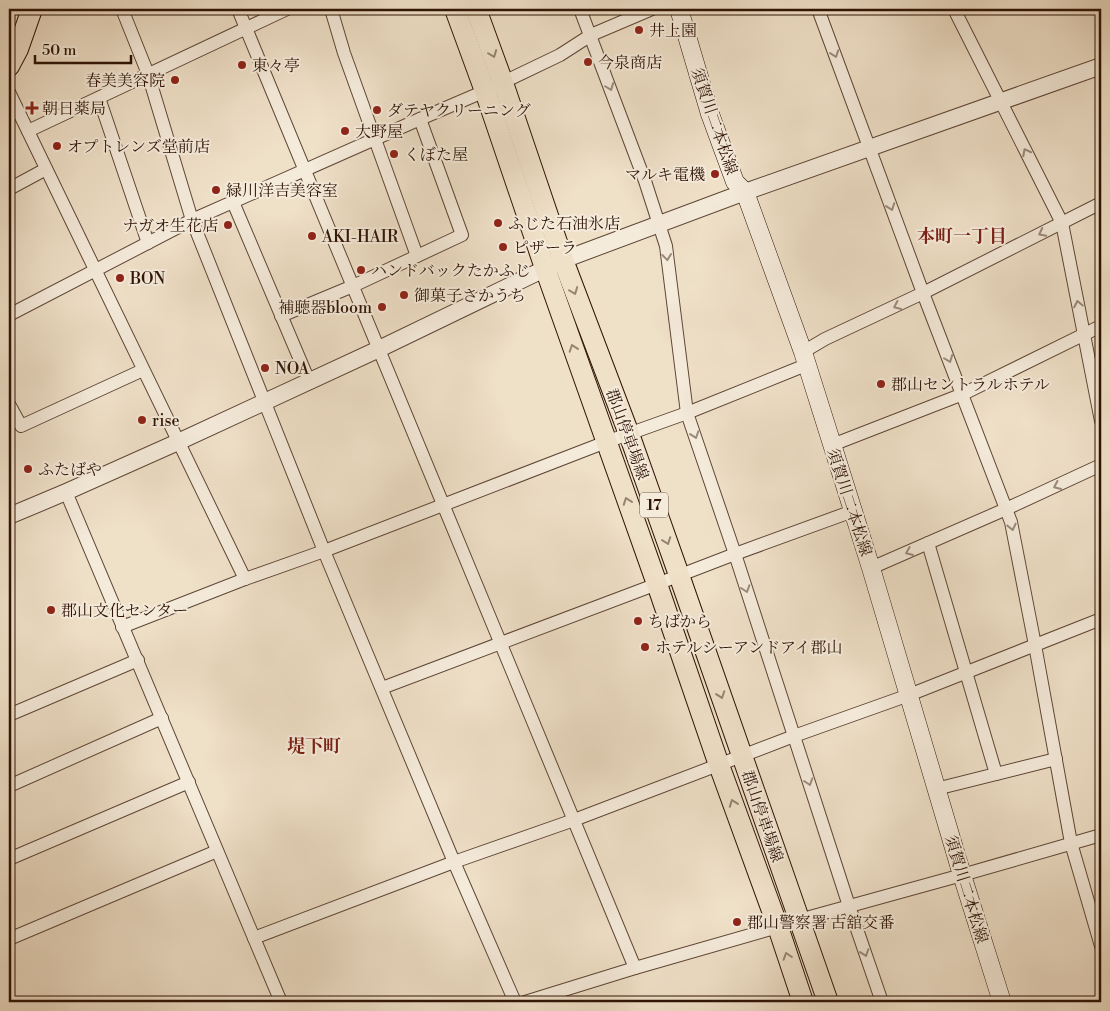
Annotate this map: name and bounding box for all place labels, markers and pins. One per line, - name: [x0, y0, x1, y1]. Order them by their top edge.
- place label: 井上園: [649, 21, 697, 41]
- marker: 井上園: [633, 24, 645, 36]
- place label: 今泉商店: [598, 53, 662, 73]
- place label: 東々亭: [252, 56, 300, 76]
- marker: 今泉商店: [582, 56, 594, 68]
- marker: 東々亭: [236, 59, 248, 71]
- place label: 春美美容院: [85, 71, 165, 91]
- marker: 春美美容院: [169, 74, 181, 86]
- place label: 朝日薬局: [42, 99, 106, 119]
- place label: ダテヤクリーニング: [387, 101, 531, 121]
- marker: 朝日薬局: [26, 102, 38, 114]
- marker: ダテヤクリーニング: [371, 104, 383, 116]
- place label: 大野屋: [355, 122, 403, 142]
- marker: 大野屋: [339, 125, 351, 137]
- place label: オプトレンズ堂前店: [67, 137, 210, 157]
- marker: オプトレンズ堂前店: [51, 140, 63, 152]
- place label: くぼた屋: [404, 145, 468, 165]
- marker: くぼた屋: [388, 148, 400, 160]
- place label: マルキ電機: [625, 165, 705, 185]
- marker: マルキ電機: [709, 168, 721, 180]
- place label: 緑川洋吉美容室: [226, 181, 338, 201]
- marker: 緑川洋吉美容室: [210, 184, 222, 196]
- place label: ふじた石油氷店: [508, 214, 620, 234]
- place label: ナガオ生花店: [122, 216, 218, 236]
- marker: ふじた石油氷店: [492, 217, 504, 229]
- marker: ナガオ生花店: [222, 219, 234, 231]
- place label: AKI-HAIR: [321, 227, 399, 247]
- marker: AKI-HAIR: [306, 230, 318, 242]
- place label: ピザーラ: [513, 238, 577, 258]
- marker: ピザーラ: [497, 241, 509, 253]
- place label: ハンドバックたかふじ: [371, 261, 531, 281]
- marker: ハンドバックたかふじ: [355, 264, 367, 276]
- place label: BON: [129, 269, 165, 289]
- marker: BON: [114, 272, 126, 284]
- place label: 御菓子さかうち: [414, 286, 526, 306]
- marker: 御菓子さかうち: [398, 289, 410, 301]
- place label: 補聴器bloom: [278, 298, 372, 318]
- marker: 補聴器bloom: [376, 301, 388, 313]
- place label: NOA: [275, 359, 310, 379]
- marker: NOA: [259, 362, 271, 374]
- place label: 郡山セントラルホテル: [891, 375, 1050, 395]
- marker: 郡山セントラルホテル: [875, 378, 887, 390]
- place label: rise: [152, 411, 180, 431]
- marker: rise: [136, 414, 148, 426]
- place label: ふたばや: [38, 460, 102, 480]
- marker: ふたばや: [22, 463, 34, 475]
- place label: 郡山文化センター: [61, 601, 188, 621]
- marker: 郡山文化センター: [45, 604, 57, 616]
- place label: ちばから: [648, 612, 712, 632]
- marker: ちばから: [632, 615, 644, 627]
- place label: ホテルシーアンドアイ郡山: [655, 638, 842, 658]
- marker: ホテルシーアンドアイ郡山: [639, 641, 651, 653]
- place label: 郡山警察署 古舘交番: [747, 913, 894, 933]
- marker: 郡山警察署 古舘交番: [731, 916, 743, 928]

